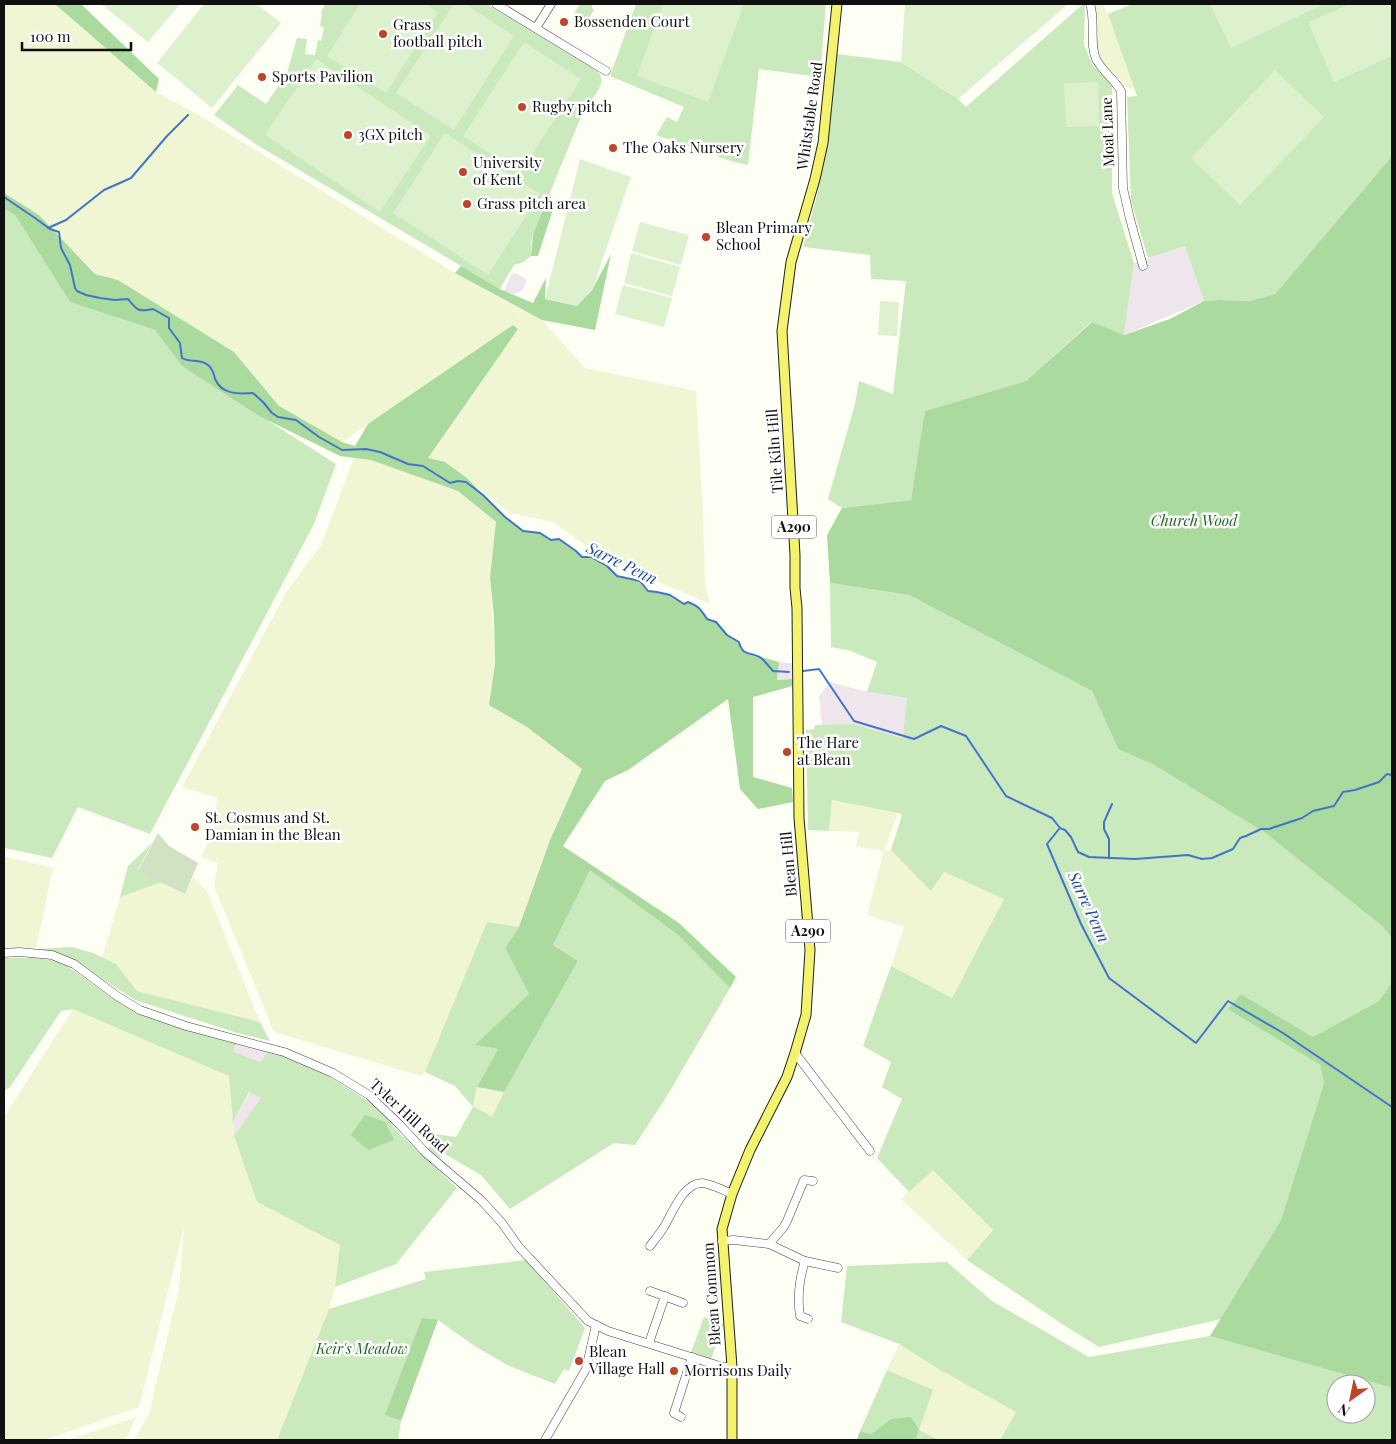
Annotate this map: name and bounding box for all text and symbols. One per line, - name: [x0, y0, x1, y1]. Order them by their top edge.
- place label: Bossenden Court: [574, 11, 690, 31]
- place label: Grass football pitch: [393, 14, 482, 51]
- marker: Bossenden Court: [558, 16, 570, 28]
- scale bar: [22, 20, 131, 52]
- text: 100 m: [30, 26, 71, 46]
- marker: Grass football pitch: [377, 28, 389, 40]
- street label: Whitstable Road: [791, 60, 827, 172]
- place label: Sports Pavilion: [272, 66, 373, 86]
- marker: Sports Pavilion: [256, 71, 268, 83]
- place label: Rugby pitch: [532, 96, 612, 116]
- street label: Moat Lane: [1096, 97, 1118, 167]
- marker: Rugby pitch: [516, 101, 528, 113]
- place label: 3GX pitch: [358, 124, 423, 144]
- marker: 3GX pitch: [342, 129, 354, 141]
- place label: The Oaks Nursery: [623, 137, 744, 157]
- marker: The Oaks Nursery: [607, 142, 619, 154]
- place label: University of Kent: [473, 152, 542, 189]
- marker: University of Kent: [457, 166, 469, 178]
- place label: Grass pitch area: [477, 193, 587, 213]
- marker: Grass pitch area: [461, 198, 473, 210]
- place label: Blean Primary School: [716, 217, 812, 254]
- marker: Blean Primary School: [700, 231, 712, 243]
- street label: Tile Kiln Hill: [761, 408, 787, 494]
- park label: Church Wood: [1151, 510, 1238, 530]
- road number: A290: [772, 516, 816, 538]
- water label: Sarre Penn: [582, 536, 661, 589]
- place label: The Hare at Blean: [797, 732, 859, 769]
- marker: The Hare at Blean: [781, 746, 793, 758]
- place label: St. Cosmus and St. Damian in the Blean: [205, 807, 341, 844]
- marker: St. Cosmus and St. Damian in the Blean: [189, 821, 201, 833]
- street label: Blean Hill: [775, 831, 801, 898]
- water label: Sarre Penn: [1063, 867, 1115, 946]
- road number: A290: [786, 919, 830, 942]
- street label: Tyler Hill Road: [366, 1074, 453, 1157]
- street label: Blean Common: [697, 1242, 725, 1346]
- park label: Keir's Meadow: [315, 1338, 408, 1358]
- place label: Blean Village Hall: [588, 1341, 665, 1378]
- marker: Blean Village Hall: [573, 1355, 585, 1367]
- place label: Morrisons Daily: [684, 1360, 792, 1380]
- marker: Morrisons Daily: [668, 1365, 680, 1377]
- north arrow: [1326, 1374, 1376, 1424]
- text: N: [1334, 1400, 1353, 1421]

